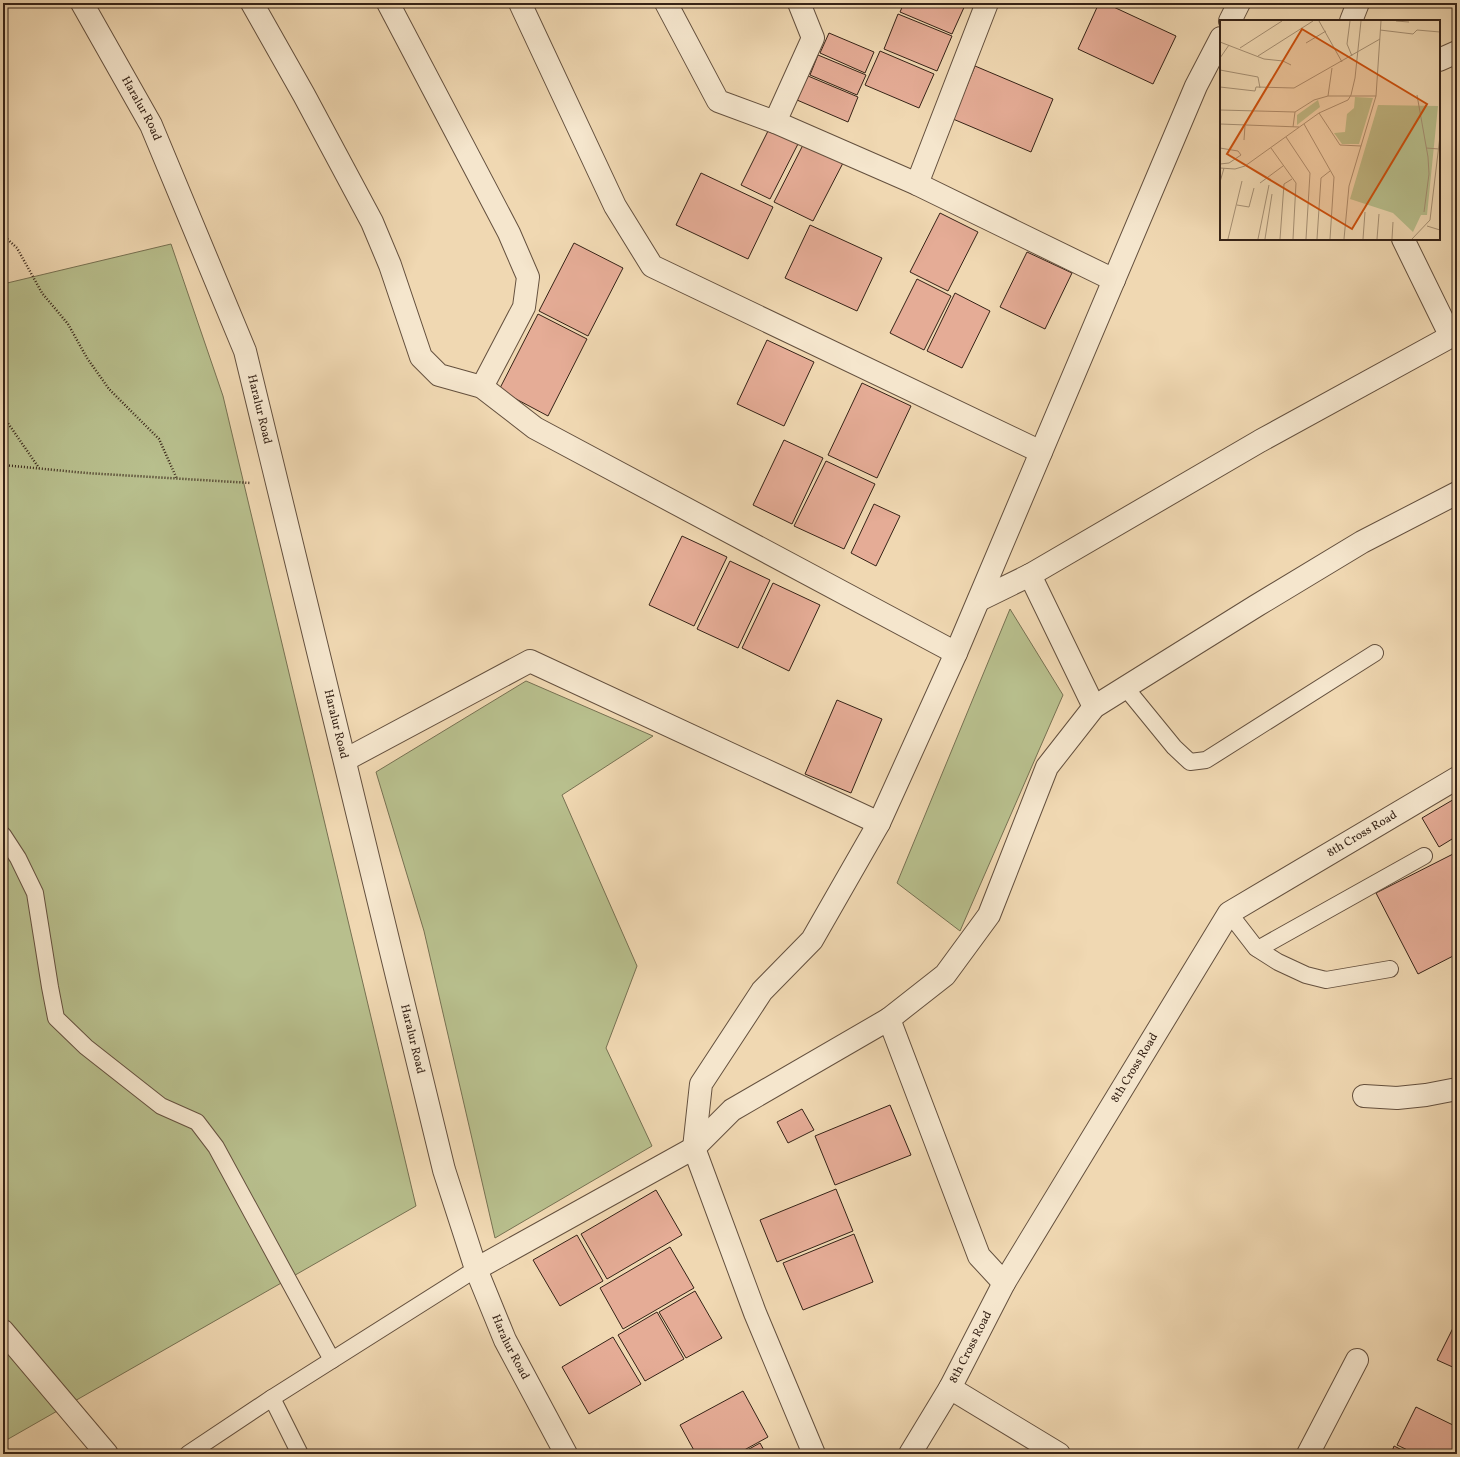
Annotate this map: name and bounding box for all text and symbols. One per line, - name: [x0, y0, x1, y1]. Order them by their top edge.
- inset map: [1220, 20, 1440, 240]
- street label: Haralur Road: [117, 73, 165, 143]
- street label: Haralur Road: [243, 373, 275, 446]
- street label: Haralur Road: [320, 688, 352, 761]
- street label: 8th Cross Road: [1324, 807, 1400, 861]
- street label: Haralur Road: [396, 1003, 428, 1076]
- street label: 8th Cross Road: [1107, 1030, 1162, 1106]
- street label: 8th Cross Road: [946, 1308, 996, 1386]
- street label: Haralur Road: [487, 1312, 533, 1383]

